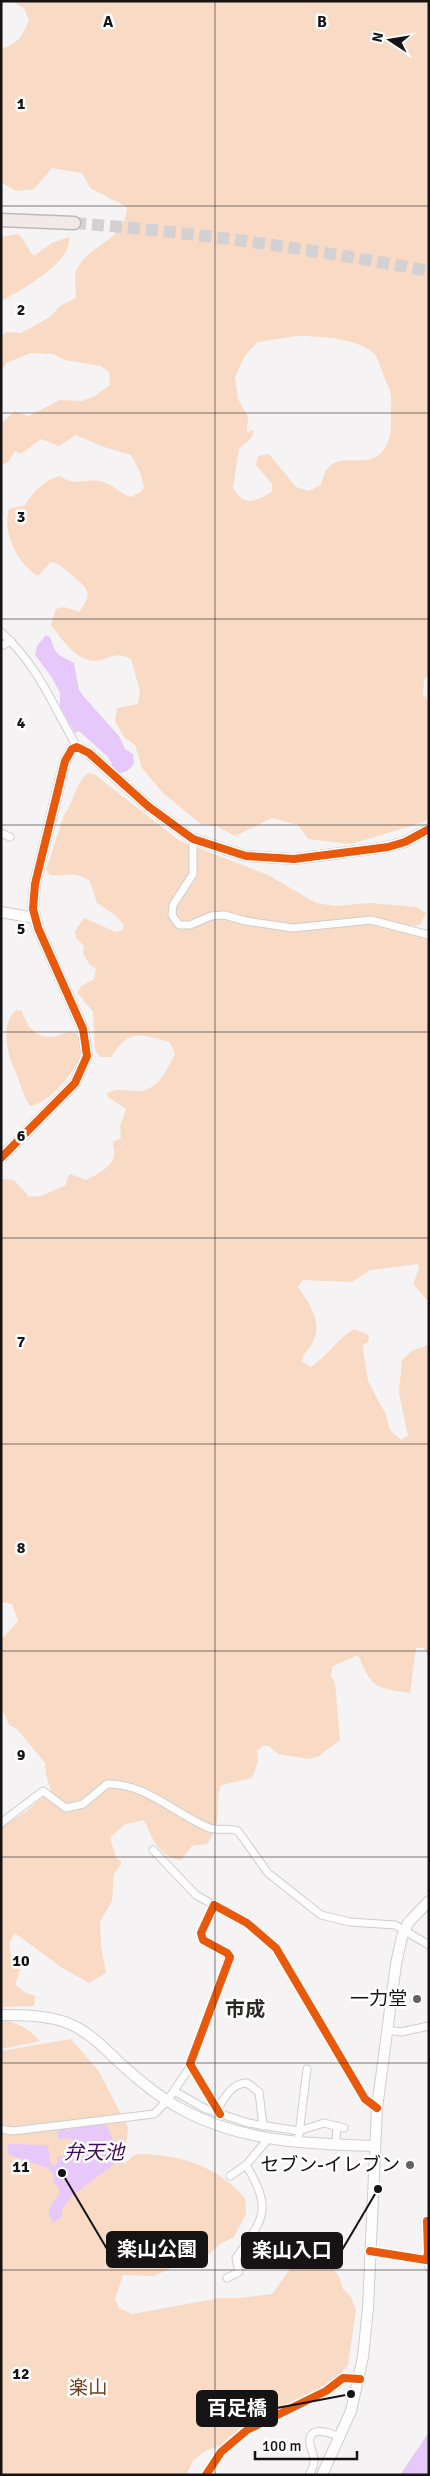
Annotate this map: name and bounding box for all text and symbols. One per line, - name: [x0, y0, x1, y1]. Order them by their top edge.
- text: A: [103, 12, 114, 32]
- text: B: [317, 12, 327, 32]
- north arrow: [365, 15, 415, 65]
- text: N: [368, 31, 387, 44]
- text: 1: [17, 94, 26, 114]
- text: 2: [17, 300, 25, 320]
- text: 3: [17, 507, 25, 527]
- text: 4: [17, 713, 26, 733]
- text: 5: [17, 919, 25, 939]
- text: 6: [17, 1126, 26, 1146]
- text: 7: [17, 1332, 26, 1352]
- text: 8: [17, 1538, 26, 1558]
- text: 9: [17, 1745, 26, 1765]
- text: 10: [12, 1951, 30, 1971]
- place label: 一力堂: [350, 1987, 407, 2011]
- marker: 一力堂: [411, 1993, 423, 2005]
- district label: 市成: [225, 1997, 265, 2022]
- water label: 弁天池: [64, 2140, 126, 2165]
- place label: セブン-イレブン: [260, 2153, 400, 2177]
- text: 11: [12, 2157, 30, 2177]
- marker: セブン-イレブン: [404, 2159, 416, 2171]
- callout: 楽山公園: [107, 2232, 207, 2267]
- callout: 楽山入口: [242, 2233, 342, 2268]
- text: 楽山公園: [117, 2237, 197, 2262]
- text: 楽山入口: [252, 2238, 332, 2263]
- text: 12: [12, 2364, 30, 2384]
- park label: 楽山: [69, 2376, 107, 2400]
- callout: 百足橋: [197, 2391, 277, 2426]
- text: 百足橋: [207, 2396, 267, 2421]
- scale bar: [255, 2428, 358, 2460]
- text: 100 m: [262, 2437, 302, 2455]

